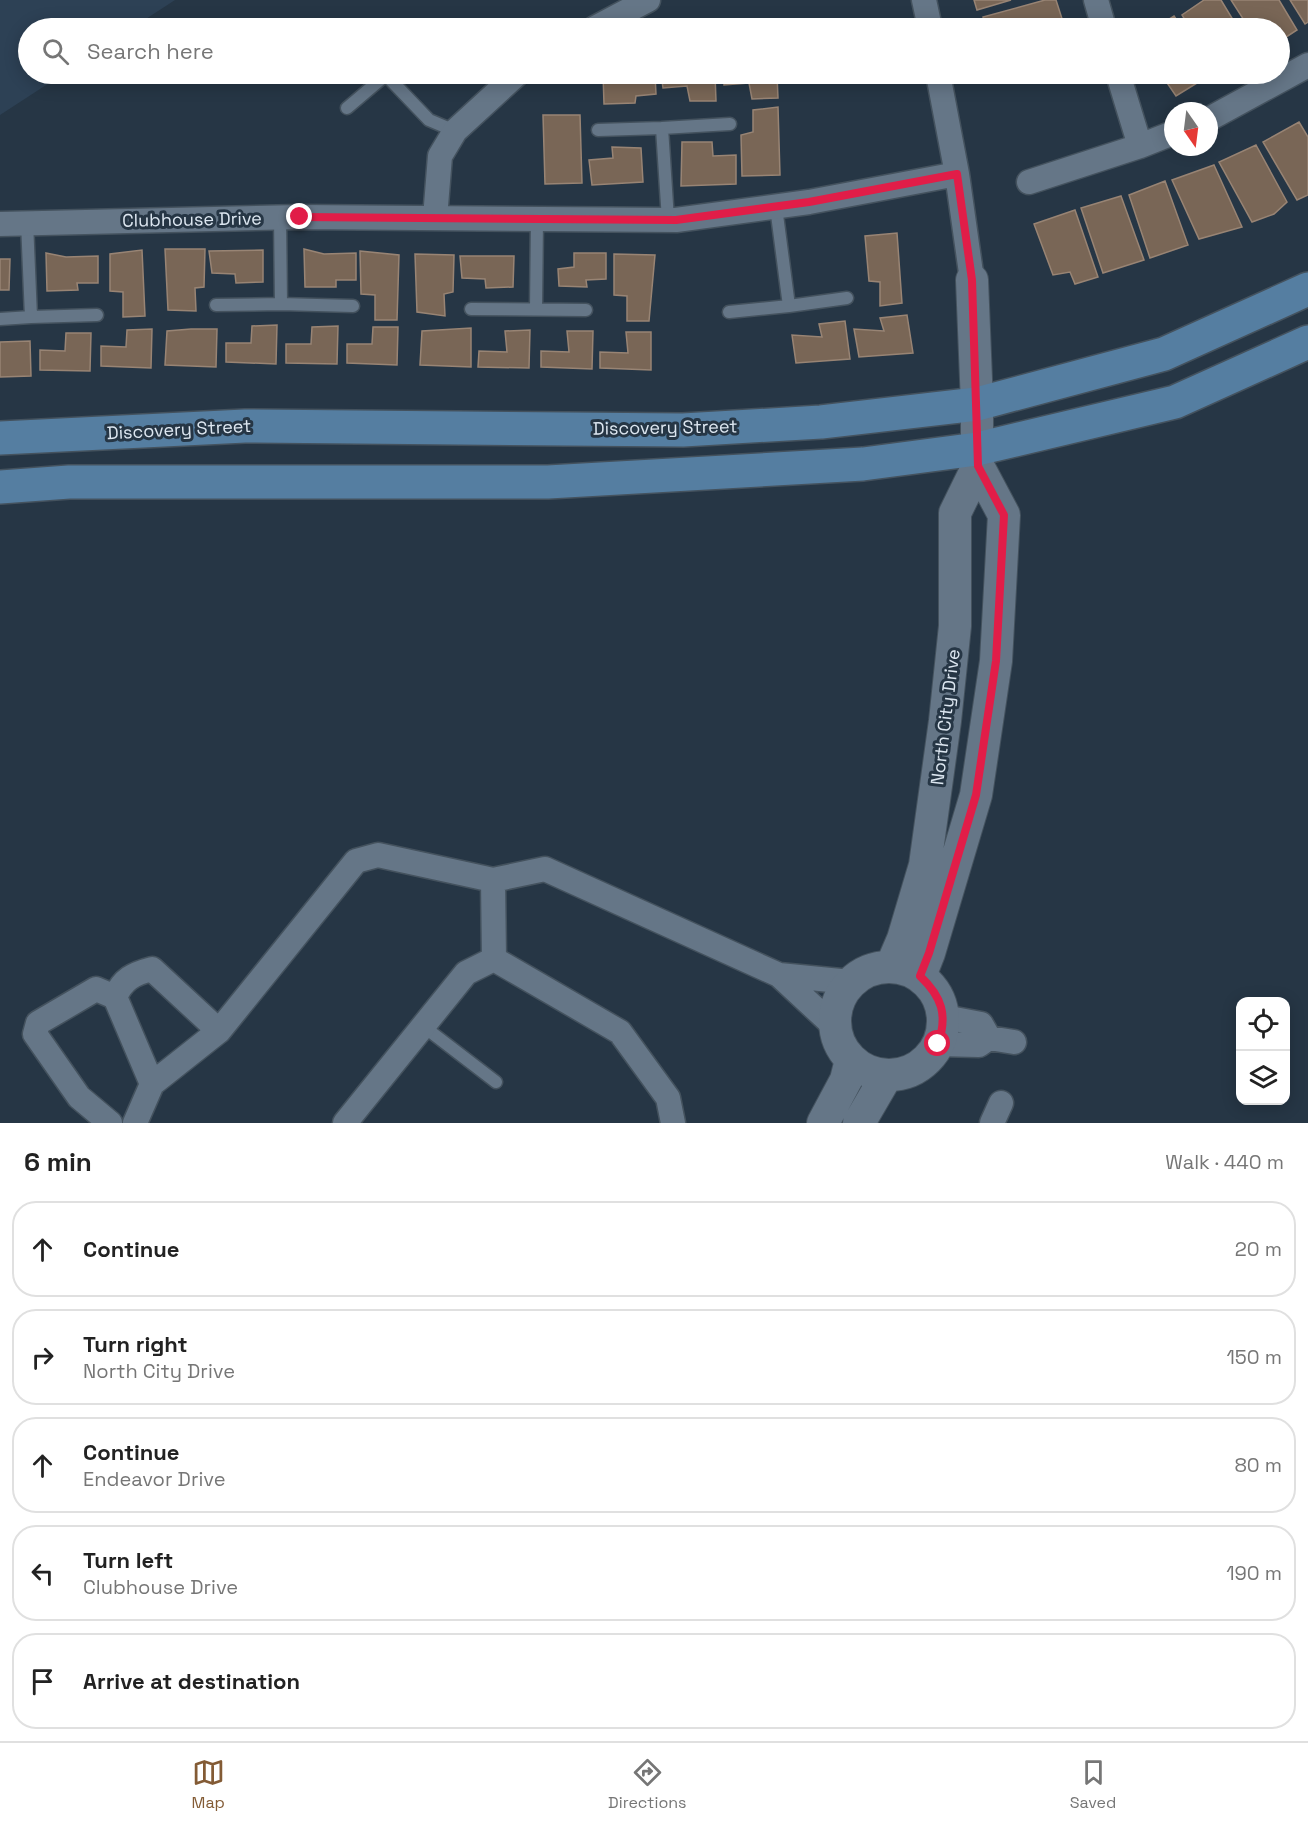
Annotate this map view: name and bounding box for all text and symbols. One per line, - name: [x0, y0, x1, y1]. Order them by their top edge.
- search box: [18, 18, 1290, 84]
- icon: search: [39, 35, 72, 68]
- text: Search here: [87, 37, 214, 65]
- north arrow: [1164, 102, 1218, 156]
- route end: [286, 203, 312, 229]
- street label: Clubhouse Drive: [122, 206, 262, 232]
- street label: Discovery Street: [106, 414, 252, 444]
- street label: Discovery Street: [592, 414, 738, 440]
- street label: North City Drive: [925, 648, 965, 786]
- map controls: [1236, 997, 1290, 1105]
- button: locate: [1236, 997, 1290, 1051]
- route start: [924, 1030, 950, 1056]
- button: layers: [1236, 1051, 1290, 1105]
- text: 6 min: [24, 1145, 92, 1179]
- text: Walk · 440 m: [1165, 1149, 1284, 1175]
- icon: ahead: [26, 1233, 59, 1266]
- text: Continue: [83, 1235, 179, 1263]
- text: 20 m: [1235, 1236, 1282, 1262]
- text: Turn right: [83, 1330, 188, 1358]
- icon: right: [26, 1341, 59, 1374]
- text: 150 m: [1227, 1344, 1282, 1370]
- text: North City Drive: [83, 1358, 235, 1384]
- text: Continue: [83, 1438, 179, 1466]
- icon: ahead: [26, 1449, 59, 1482]
- text: 80 m: [1234, 1452, 1282, 1478]
- text: Endeavor Drive: [83, 1466, 226, 1492]
- text: Turn left: [83, 1546, 173, 1574]
- icon: left: [26, 1557, 59, 1590]
- text: 190 m: [1226, 1560, 1282, 1586]
- text: Clubhouse Drive: [83, 1574, 238, 1600]
- icon: arrive: [26, 1665, 59, 1698]
- text: Arrive at destination: [83, 1667, 300, 1695]
- tab: Map: [192, 1756, 225, 1813]
- tab: Directions: [608, 1756, 687, 1813]
- tab: Saved: [1070, 1756, 1116, 1813]

